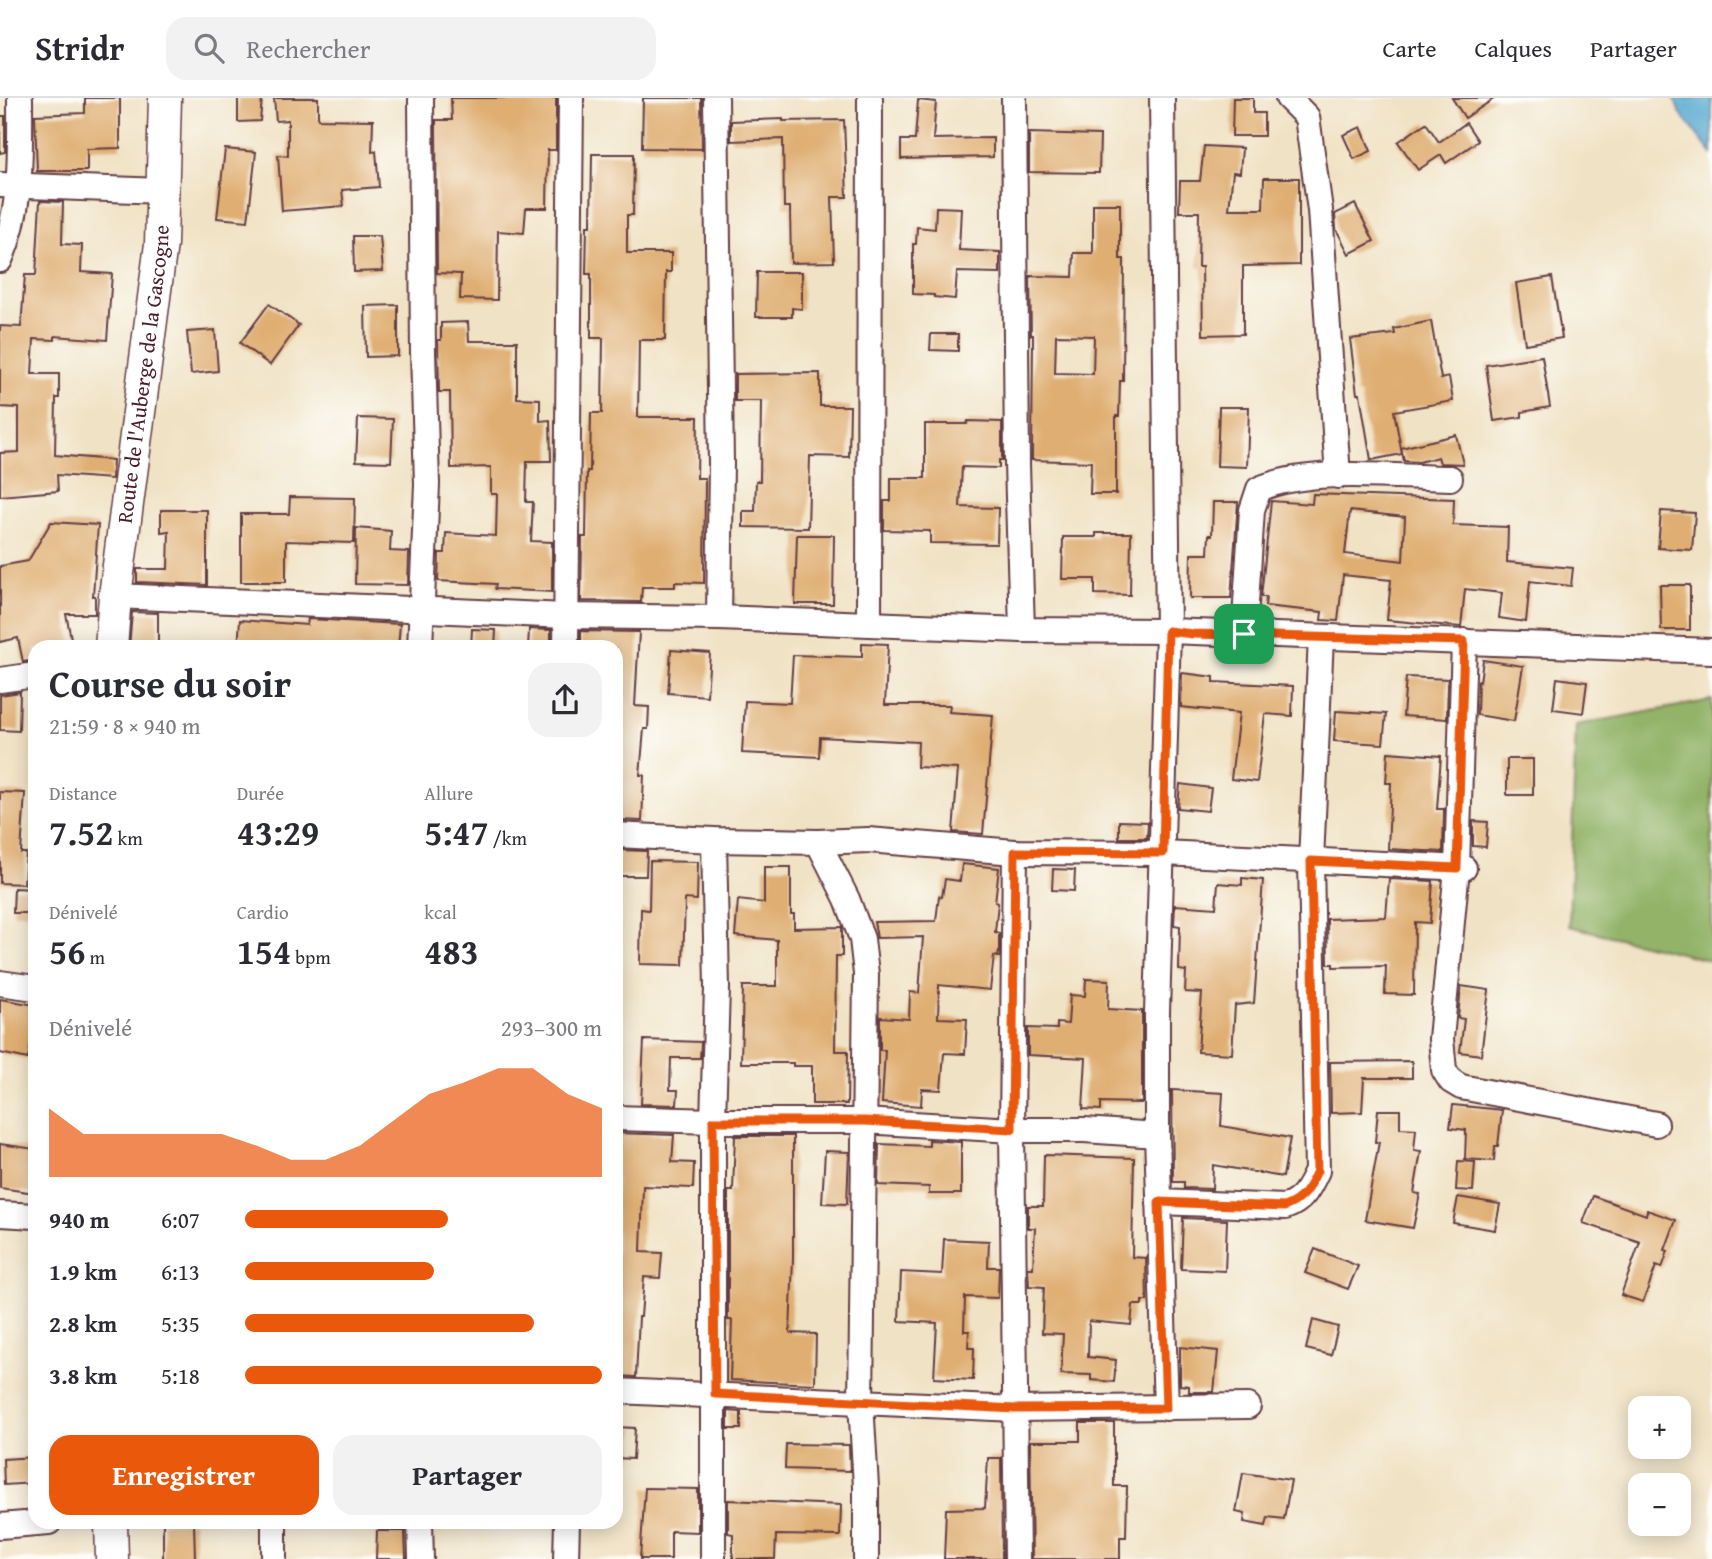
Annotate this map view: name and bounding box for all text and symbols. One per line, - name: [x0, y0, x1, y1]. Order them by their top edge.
- search box: [166, 17, 656, 80]
- text: Stridr: [35, 24, 124, 72]
- icon: search: [190, 29, 228, 67]
- text: Rechercher: [246, 29, 370, 68]
- text: Carte: [1382, 31, 1436, 66]
- text: Calques: [1474, 31, 1552, 66]
- text: Partager: [1590, 31, 1677, 66]
- street label: Route de l'Auberge de la Gascogne: [109, 224, 177, 525]
- pin: [1214, 604, 1274, 664]
- icon: arrive: [1225, 615, 1263, 653]
- text: Course du soir: [49, 655, 291, 711]
- button: share: [528, 663, 602, 737]
- text: 21:59 · 8 × 940 m: [49, 709, 201, 742]
- text: Distance: [49, 779, 117, 807]
- text: Durée: [237, 779, 284, 807]
- text: Allure: [424, 779, 473, 807]
- text: 7.52: [49, 807, 113, 858]
- text: 43:29: [237, 807, 319, 858]
- text: 5:47: [424, 807, 489, 858]
- text: km: [113, 824, 143, 852]
- text: /km: [489, 824, 527, 852]
- text: Dénivelé: [49, 898, 118, 926]
- text: Cardio: [237, 898, 289, 926]
- text: kcal: [424, 898, 457, 926]
- text: 56: [49, 926, 85, 977]
- text: 154: [237, 926, 291, 977]
- text: 483: [424, 926, 479, 977]
- text: m: [85, 943, 105, 971]
- text: bpm: [291, 943, 331, 971]
- text: Dénivelé: [49, 1011, 132, 1044]
- text: 293–300 m: [501, 1011, 602, 1044]
- text: 940 m: [49, 1203, 110, 1236]
- text: 6:07: [161, 1203, 200, 1236]
- text: 1.9 km: [49, 1255, 117, 1288]
- text: 6:13: [161, 1255, 200, 1288]
- text: 2.8 km: [49, 1307, 117, 1340]
- text: 5:35: [161, 1307, 200, 1340]
- text: 3.8 km: [49, 1359, 117, 1392]
- text: 5:18: [161, 1359, 200, 1392]
- map controls: [1628, 1396, 1691, 1536]
- button: +: [1628, 1396, 1691, 1459]
- button: Enregistrer: [49, 1435, 319, 1515]
- button: Partager: [333, 1435, 602, 1515]
- button: −: [1628, 1473, 1691, 1536]

